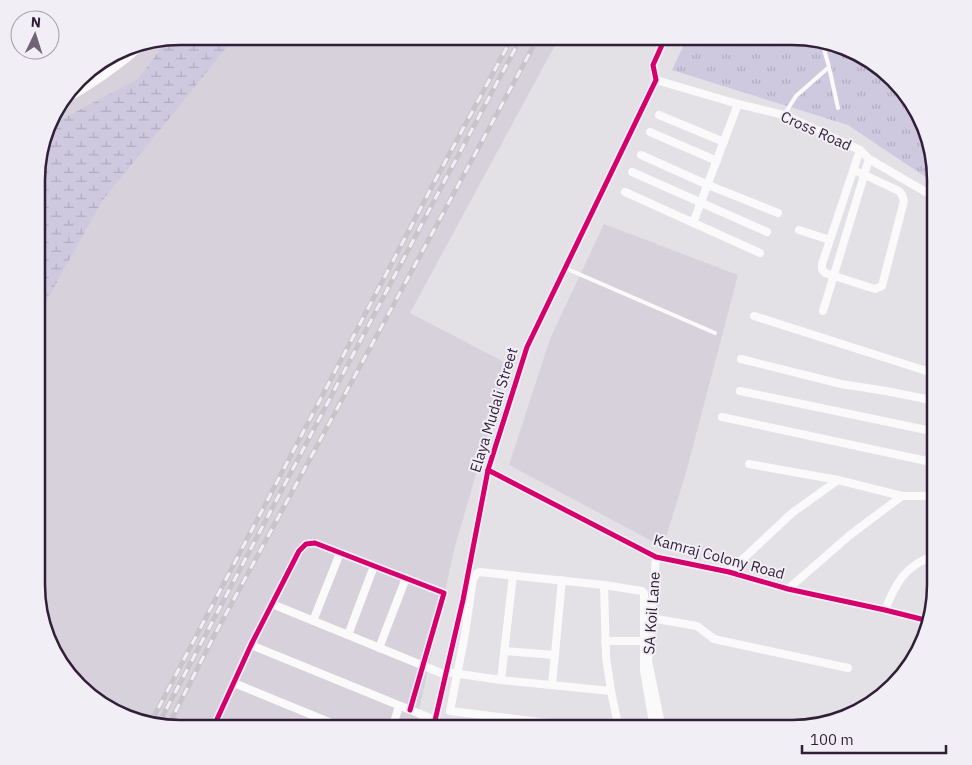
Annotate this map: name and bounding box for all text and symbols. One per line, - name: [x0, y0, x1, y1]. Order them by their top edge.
- north arrow: [10, 10, 60, 60]
- text: N: [30, 13, 42, 31]
- street label: Cross Road: [778, 106, 855, 155]
- street label: Elaya Mudali Street: [466, 345, 522, 475]
- street label: Kamraj Colony Road: [651, 530, 787, 583]
- street label: SA Koil Lane: [639, 571, 664, 655]
- scale bar: [802, 722, 946, 754]
- text: 100 m: [810, 730, 854, 749]

